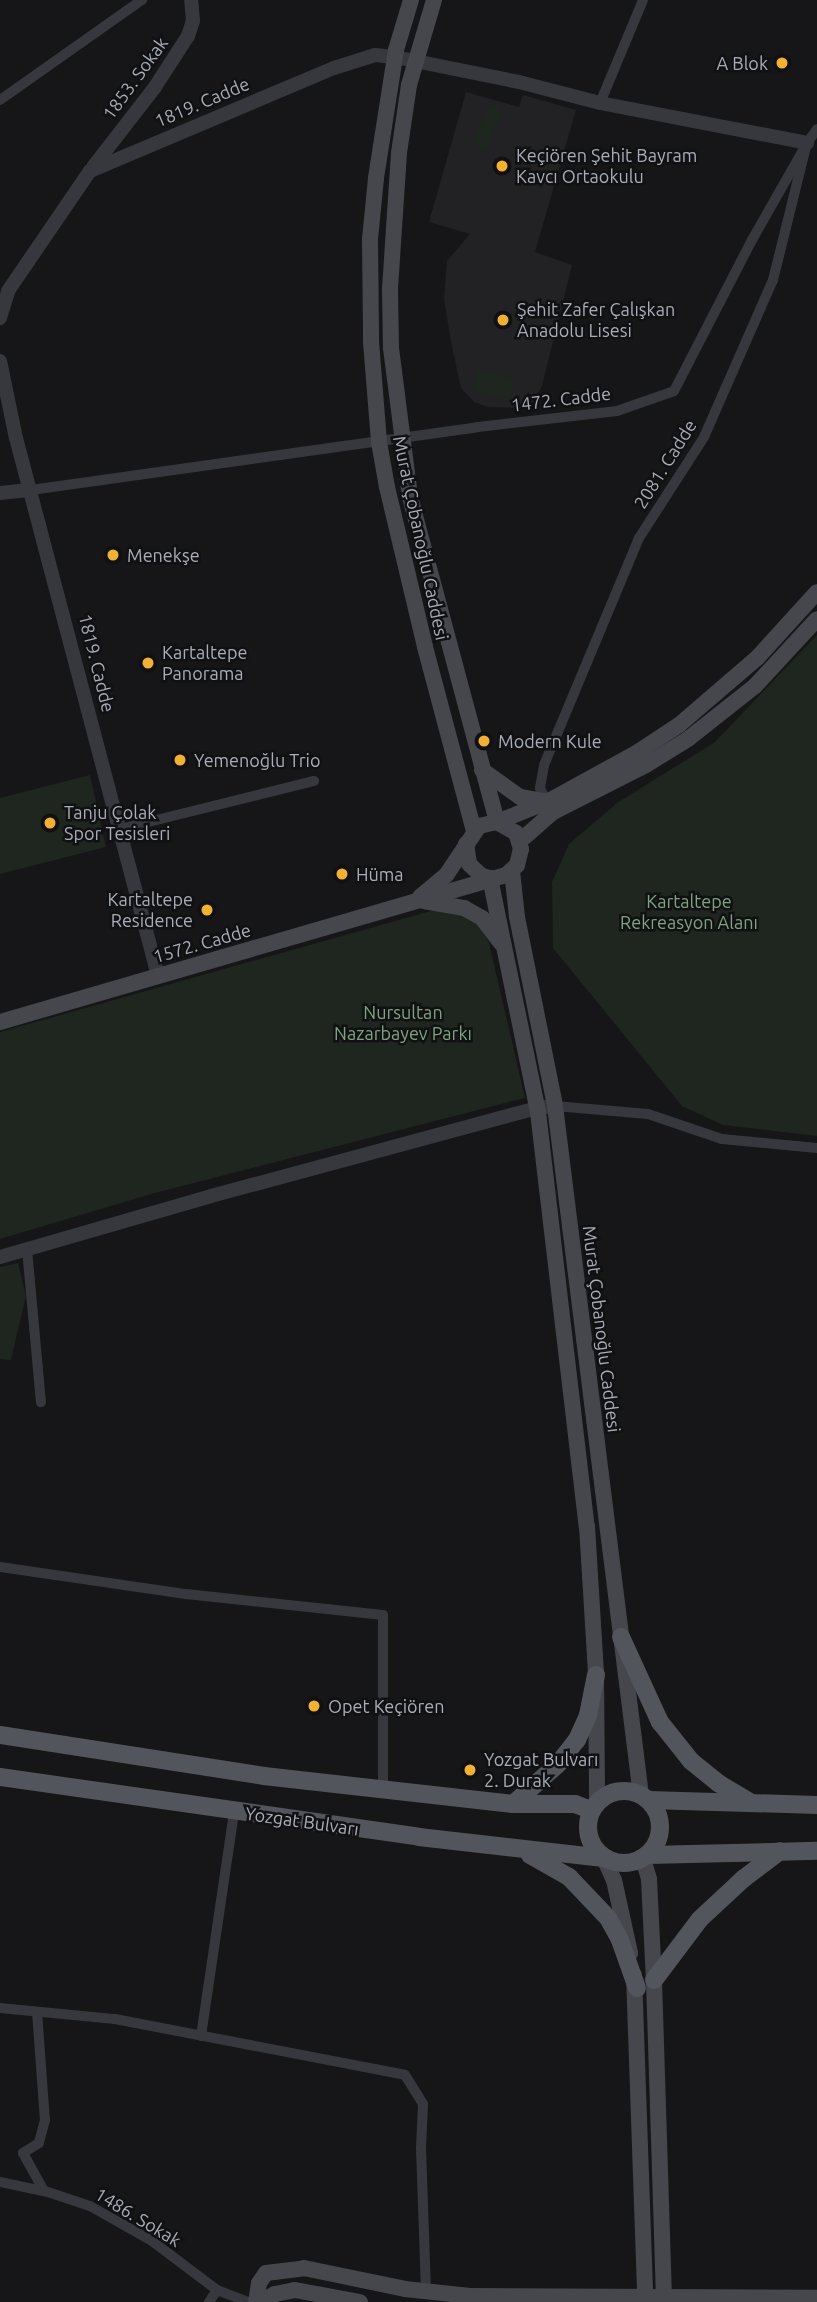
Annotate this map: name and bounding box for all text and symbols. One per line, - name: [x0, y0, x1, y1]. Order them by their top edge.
- street label: 1853. Sokak: [98, 33, 172, 123]
- place label: A Blok: [716, 52, 768, 74]
- marker: A Blok: [774, 55, 790, 71]
- street label: 1819. Cadde: [152, 72, 252, 132]
- place label: Keçiören Şehit Bayram Kavcı Ortaokulu: [516, 145, 697, 188]
- marker: Keçiören Şehit Bayram Kavcı Ortaokulu: [494, 158, 510, 174]
- place label: Şehit Zafer Çalışkan Anadolu Lisesi: [517, 299, 675, 342]
- marker: Şehit Zafer Çalışkan Anadolu Lisesi: [495, 312, 511, 328]
- street label: 1472. Cadde: [510, 382, 612, 416]
- street label: 2081. Cadde: [629, 416, 701, 512]
- street label: Murat Çobanoğlu Caddesi: [389, 434, 453, 642]
- place label: Menekşe: [127, 544, 200, 566]
- marker: Menekşe: [105, 547, 121, 563]
- street label: 1819. Cadde: [74, 612, 120, 714]
- place label: Kartaltepe Panorama: [162, 642, 247, 684]
- marker: Kartaltepe Panorama: [140, 655, 156, 671]
- place label: Modern Kule: [498, 730, 602, 752]
- marker: Modern Kule: [476, 733, 492, 749]
- place label: Yemenoğlu Trio: [194, 749, 320, 771]
- marker: Yemenoğlu Trio: [172, 752, 188, 768]
- place label: Tanju Çolak Spor Tesisleri: [64, 802, 170, 844]
- marker: Tanju Çolak Spor Tesisleri: [42, 815, 58, 831]
- place label: Hüma: [356, 863, 404, 885]
- marker: Hüma: [334, 866, 350, 882]
- place label: Kartaltepe Residence: [108, 889, 193, 932]
- park label: Kartaltepe Rekreasyon Alanı: [620, 891, 758, 934]
- marker: Kartaltepe Residence: [199, 902, 215, 918]
- street label: 1572. Cadde: [151, 919, 253, 967]
- park label: Nursultan Nazarbayev Parkı: [334, 1002, 472, 1044]
- street label: Murat Çobanoğlu Caddesi: [579, 1224, 625, 1434]
- place label: Opet Keçiören: [328, 1695, 445, 1717]
- marker: Opet Keçiören: [306, 1698, 322, 1714]
- place label: Yozgat Bulvarı 2. Durak: [484, 1749, 598, 1792]
- marker: Yozgat Bulvarı 2. Durak: [462, 1762, 478, 1778]
- street label: Yozgat Bulvarı: [244, 1802, 360, 1840]
- street label: 1486. Sokak: [91, 2183, 185, 2251]

